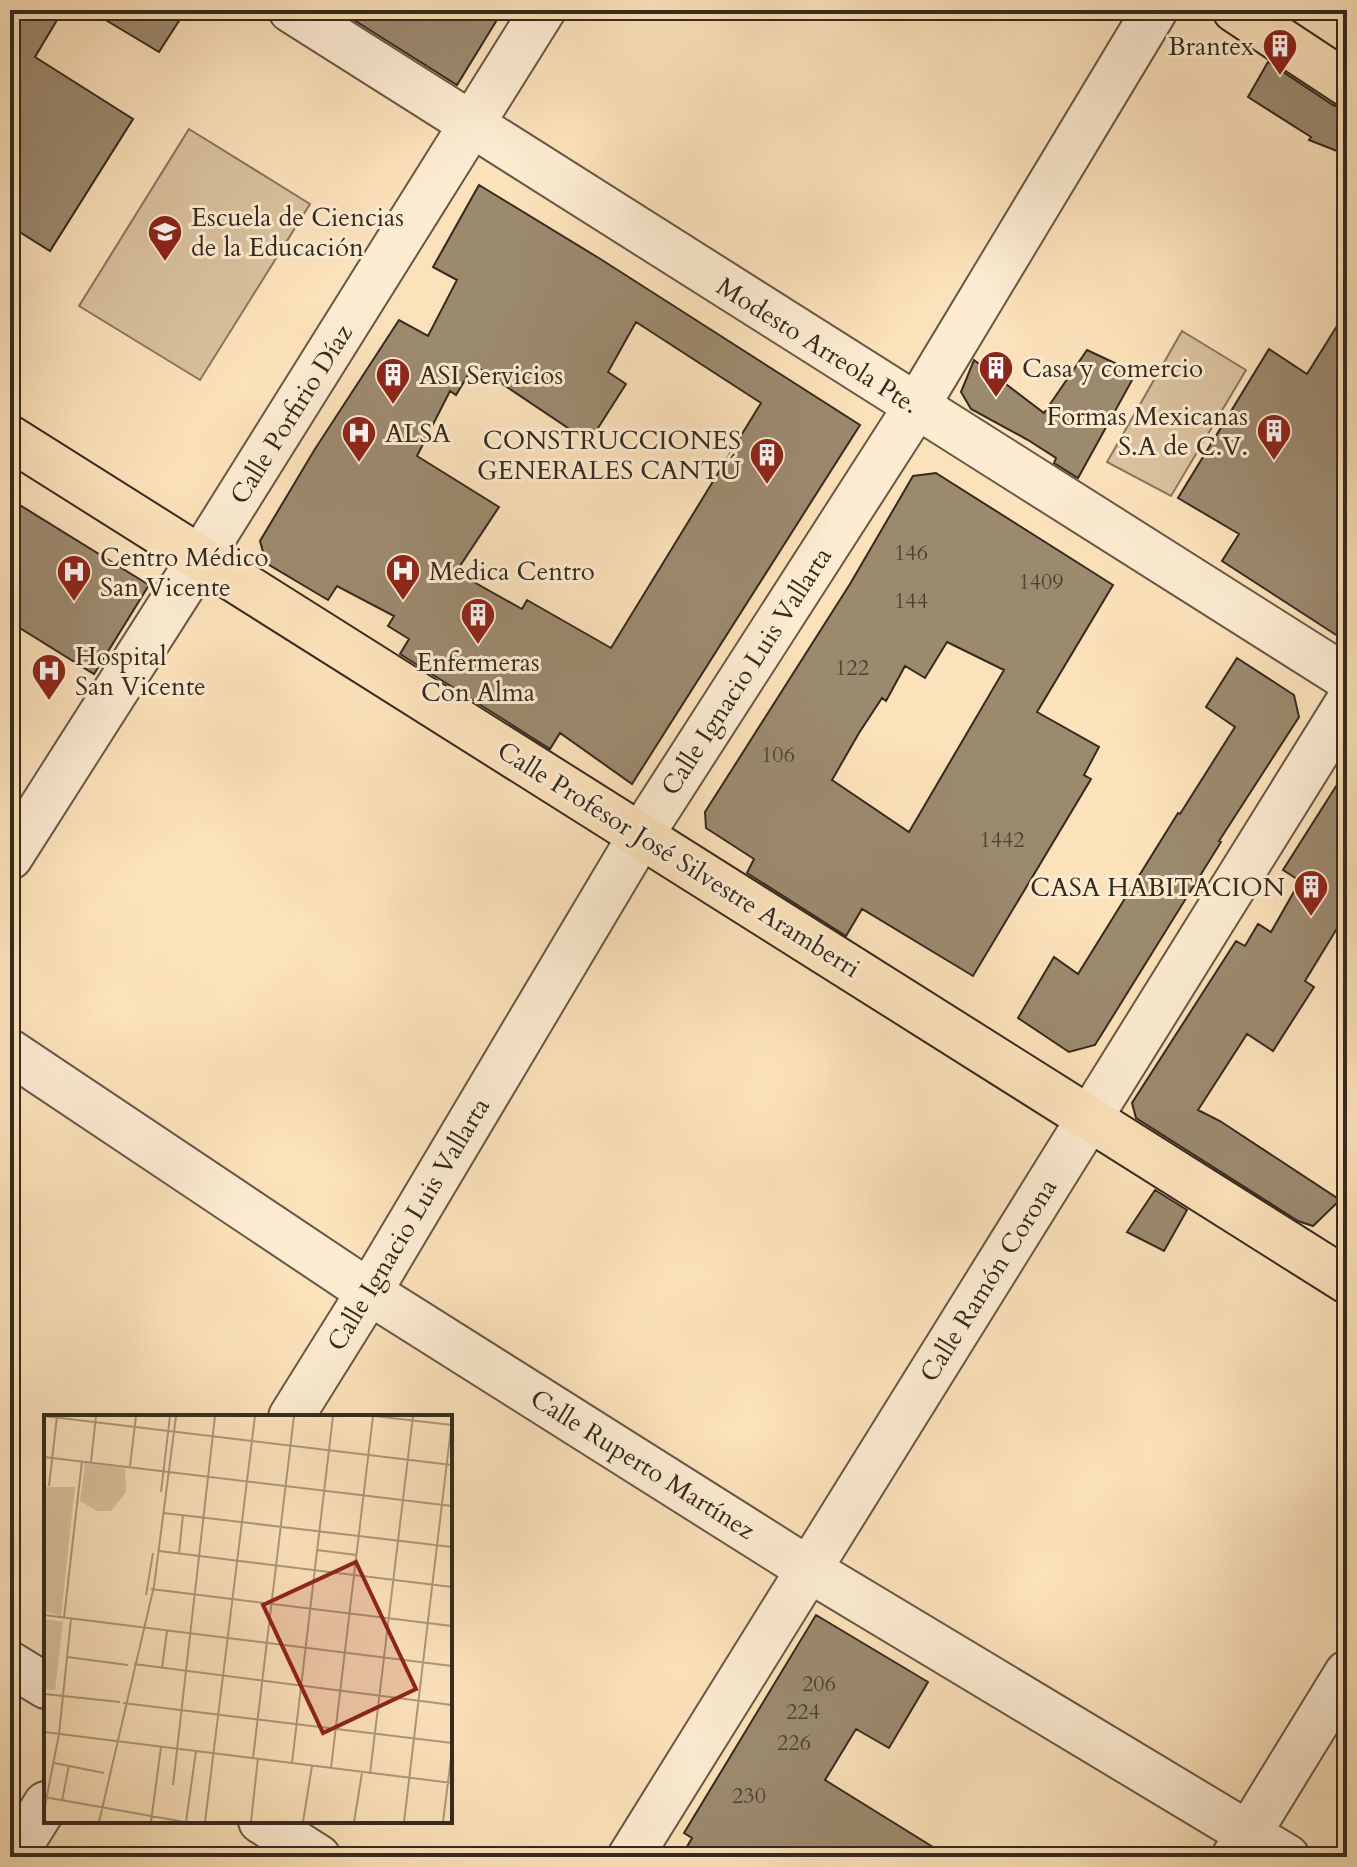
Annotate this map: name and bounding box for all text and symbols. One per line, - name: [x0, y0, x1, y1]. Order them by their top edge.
- building icon: Brantex: [1261, 27, 1299, 77]
- place label: Brantex: [1168, 29, 1254, 64]
- place label: Escuela de Ciencias de la Educación: [191, 200, 404, 265]
- school or university icon: Escuela de Ciencias de la Educación: [146, 213, 184, 263]
- street label: Modesto Arreola Pte.: [710, 269, 926, 422]
- street label: Calle Porfirio Díaz: [222, 317, 361, 511]
- building icon: Casa y comercio: [977, 349, 1015, 399]
- place label: Casa y comercio: [1022, 351, 1203, 386]
- building icon: ASI Servicios: [374, 356, 412, 406]
- place label: ASI Servicios: [419, 358, 563, 393]
- place label: Formas Mexicanas S.A de C.V.: [1046, 399, 1248, 464]
- building icon: Formas Mexicanas S.A de C.V.: [1255, 412, 1293, 462]
- hospital icon: ALSA: [340, 414, 378, 464]
- place label: ALSA: [385, 416, 451, 451]
- place label: CONSTRUCCIONES GENERALES CANTÚ: [477, 423, 741, 488]
- building icon: CONSTRUCCIONES GENERALES CANTÚ: [748, 436, 786, 486]
- house number: 146: [894, 538, 928, 568]
- place label: Centro Médico San Vicente: [100, 540, 269, 605]
- street label: Calle Ignacio Luis Vallarta: [653, 540, 840, 802]
- hospital icon: Medica Centro: [384, 552, 422, 602]
- hospital icon: Centro Médico San Vicente: [55, 553, 93, 603]
- place label: Medica Centro: [429, 554, 595, 589]
- house number: 1409: [1018, 567, 1064, 597]
- house number: 144: [894, 586, 928, 616]
- building icon: Enfermeras Con Alma: [459, 596, 497, 646]
- place label: Hospital San Vicente: [75, 639, 206, 704]
- place label: Enfermeras Con Alma: [416, 645, 540, 710]
- hospital icon: Hospital San Vicente: [30, 652, 68, 702]
- house number: 122: [835, 653, 869, 683]
- street label: Calle Profesor José Silvestre Aramberri: [491, 733, 867, 986]
- house number: 106: [761, 740, 795, 770]
- house number: 1442: [979, 825, 1025, 855]
- building icon: CASA HABITACION: [1292, 868, 1330, 918]
- place label: CASA HABITACION: [1030, 870, 1285, 905]
- street label: Calle Ignacio Luis Vallarta: [319, 1091, 498, 1357]
- street label: Calle Ramón Corona: [912, 1172, 1065, 1389]
- street label: Calle Ruperto Martínez: [524, 1381, 762, 1548]
- inset map: [44, 1415, 452, 1823]
- house number: 206: [802, 1669, 836, 1699]
- house number: 224: [786, 1697, 820, 1727]
- house number: 226: [777, 1728, 811, 1758]
- house number: 230: [732, 1781, 766, 1811]

